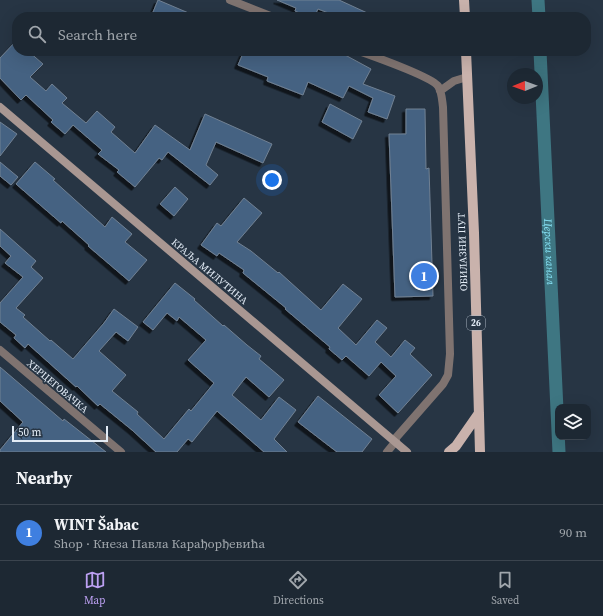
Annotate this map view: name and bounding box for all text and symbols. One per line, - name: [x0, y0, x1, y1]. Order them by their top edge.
- search box: [12, 12, 591, 56]
- icon: search: [26, 23, 48, 45]
- text: Search here: [58, 24, 137, 45]
- north arrow: [507, 68, 543, 104]
- your location: [262, 170, 282, 190]
- street label: ОБИЛАЗНИ ПУТ: [455, 213, 470, 291]
- water label: Церски канал: [540, 217, 558, 285]
- street label: КРАЉА МИЛУТИНА: [169, 236, 251, 307]
- pin: 1: [411, 261, 437, 291]
- road number: 26: [467, 316, 485, 330]
- street label: ХЕРЦЕГОВАЧКА: [24, 357, 91, 416]
- map controls: [555, 404, 591, 440]
- button: layers: [555, 404, 591, 440]
- scale bar: [12, 424, 108, 443]
- text: 50 m: [18, 425, 41, 440]
- text: Nearby: [16, 466, 72, 490]
- text: WINT Šabac: [54, 514, 139, 535]
- text: 1: [25, 524, 33, 541]
- text: 90 m: [559, 524, 587, 541]
- text: Shop · Кнеза Павла Карађорђевића: [54, 535, 265, 552]
- tab: Map: [84, 569, 106, 608]
- tab: Directions: [273, 569, 324, 608]
- tab: Saved: [491, 569, 519, 608]

